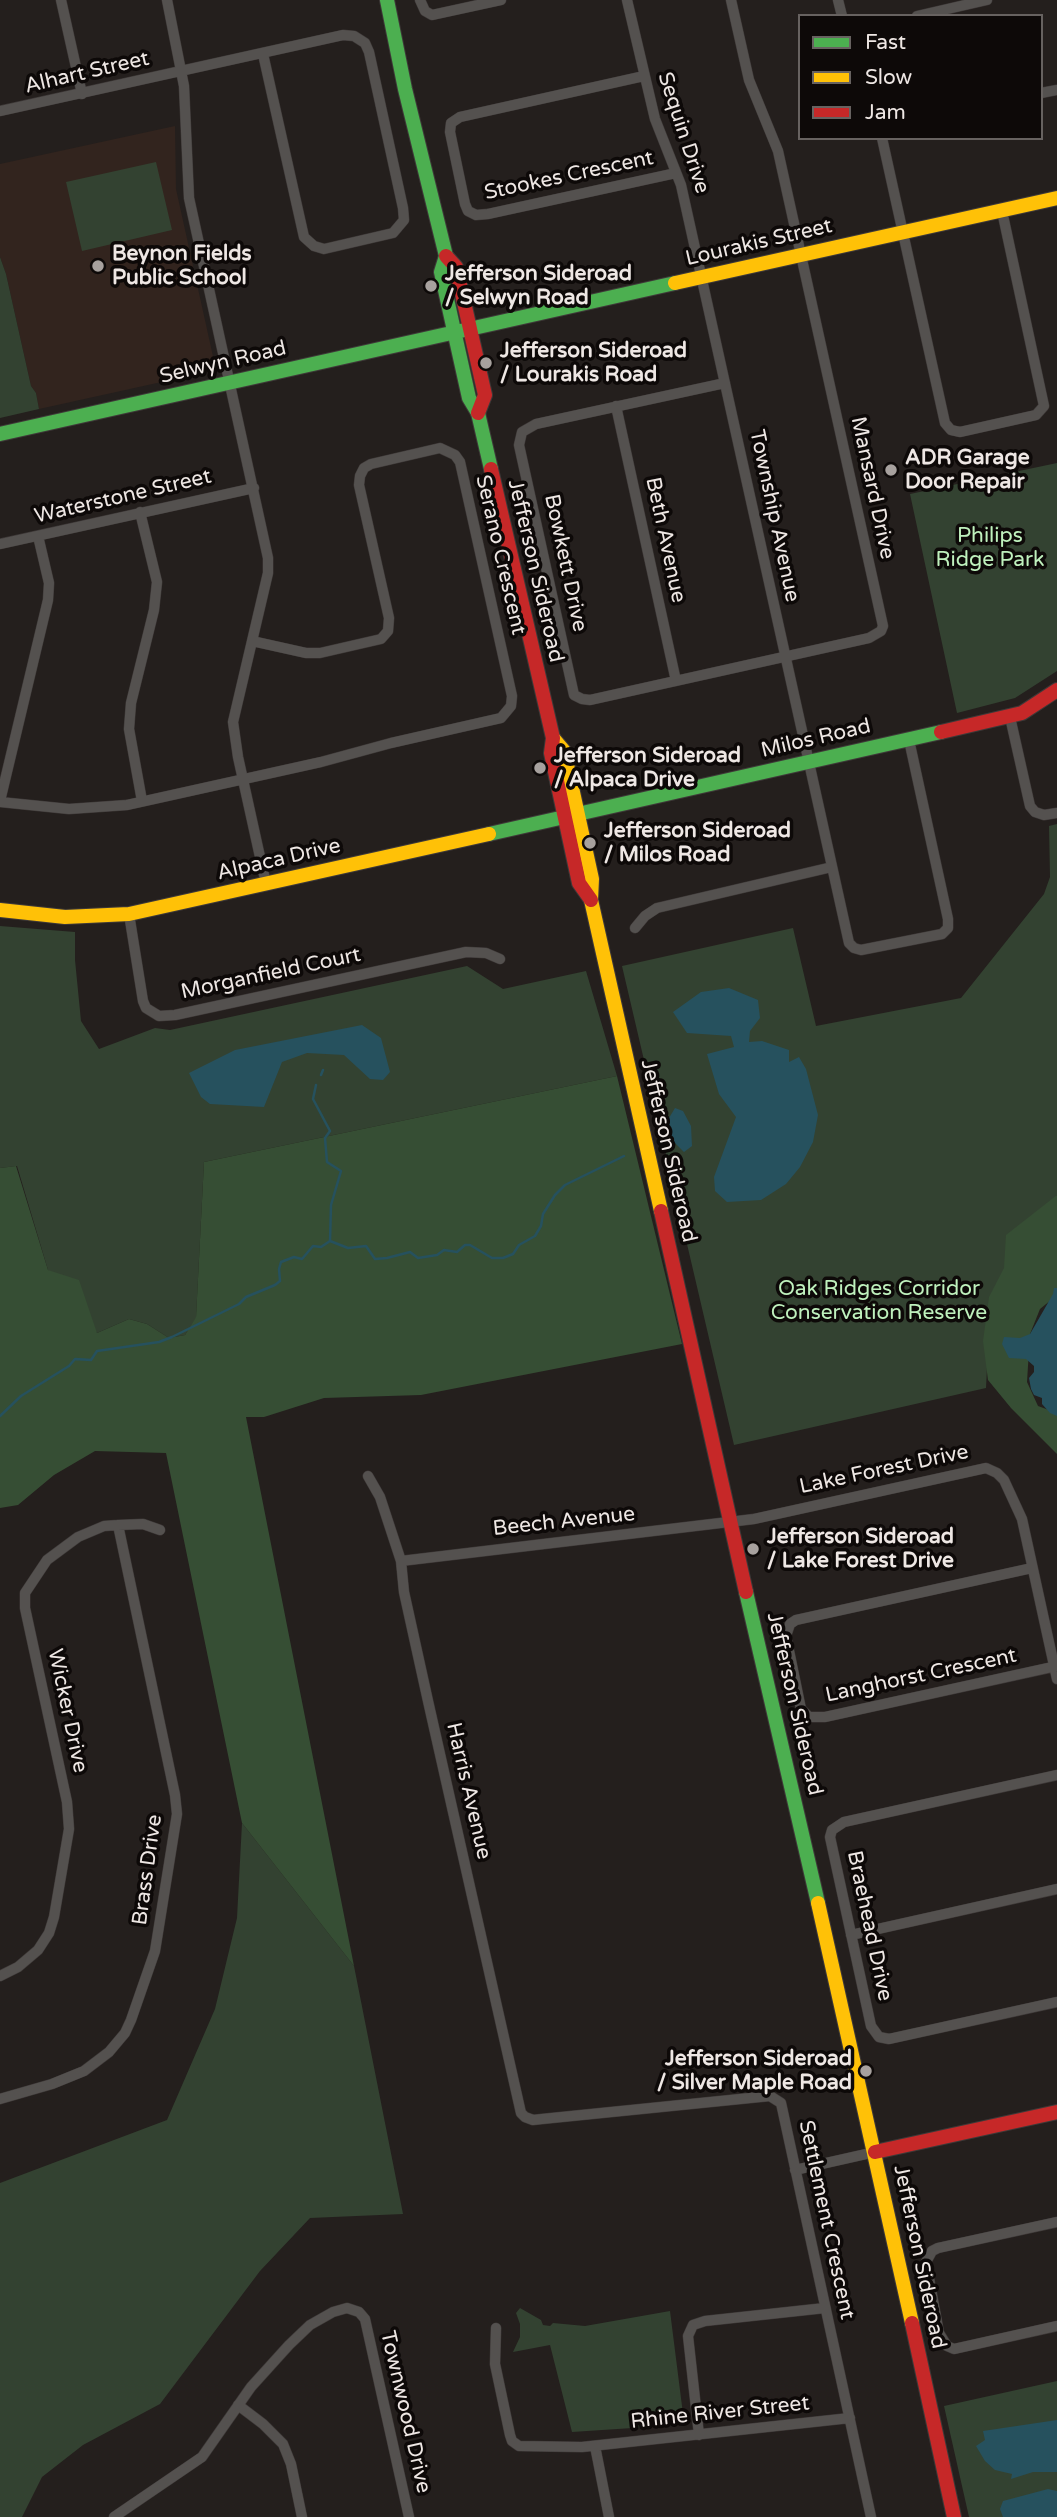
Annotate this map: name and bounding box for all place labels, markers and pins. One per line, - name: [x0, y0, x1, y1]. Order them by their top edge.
- place label: Beynon Fields Public School: [112, 241, 252, 291]
- marker: Beynon Fields Public School: [90, 258, 106, 274]
- place label: Jefferson Sideroad / Selwyn Road: [445, 261, 632, 311]
- marker: Jefferson Sideroad / Selwyn Road: [423, 278, 439, 294]
- place label: Jefferson Sideroad / Lourakis Road: [500, 338, 687, 388]
- marker: Jefferson Sideroad / Lourakis Road: [478, 355, 494, 371]
- place label: ADR Garage Door Repair: [905, 445, 1030, 495]
- marker: ADR Garage Door Repair: [883, 462, 899, 478]
- place label: Jefferson Sideroad / Alpaca Drive: [554, 743, 741, 793]
- marker: Jefferson Sideroad / Alpaca Drive: [532, 760, 548, 776]
- place label: Jefferson Sideroad / Milos Road: [604, 818, 791, 868]
- marker: Jefferson Sideroad / Milos Road: [582, 835, 598, 851]
- place label: Jefferson Sideroad / Lake Forest Drive: [767, 1524, 954, 1574]
- marker: Jefferson Sideroad / Lake Forest Drive: [745, 1541, 761, 1557]
- place label: Jefferson Sideroad / Silver Maple Road: [657, 2046, 852, 2096]
- marker: Jefferson Sideroad / Silver Maple Road: [858, 2063, 874, 2079]

